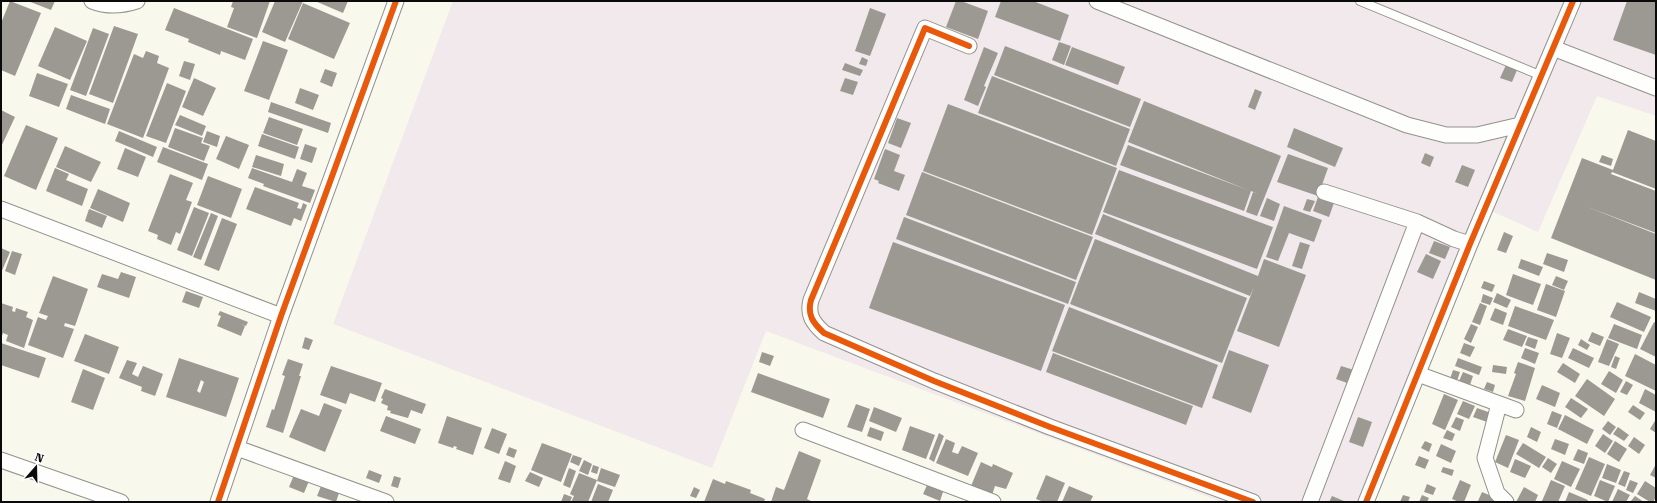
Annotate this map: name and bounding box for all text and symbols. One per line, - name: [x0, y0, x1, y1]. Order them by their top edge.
- north arrow: [16, 447, 56, 487]
- text: N: [33, 451, 46, 466]

